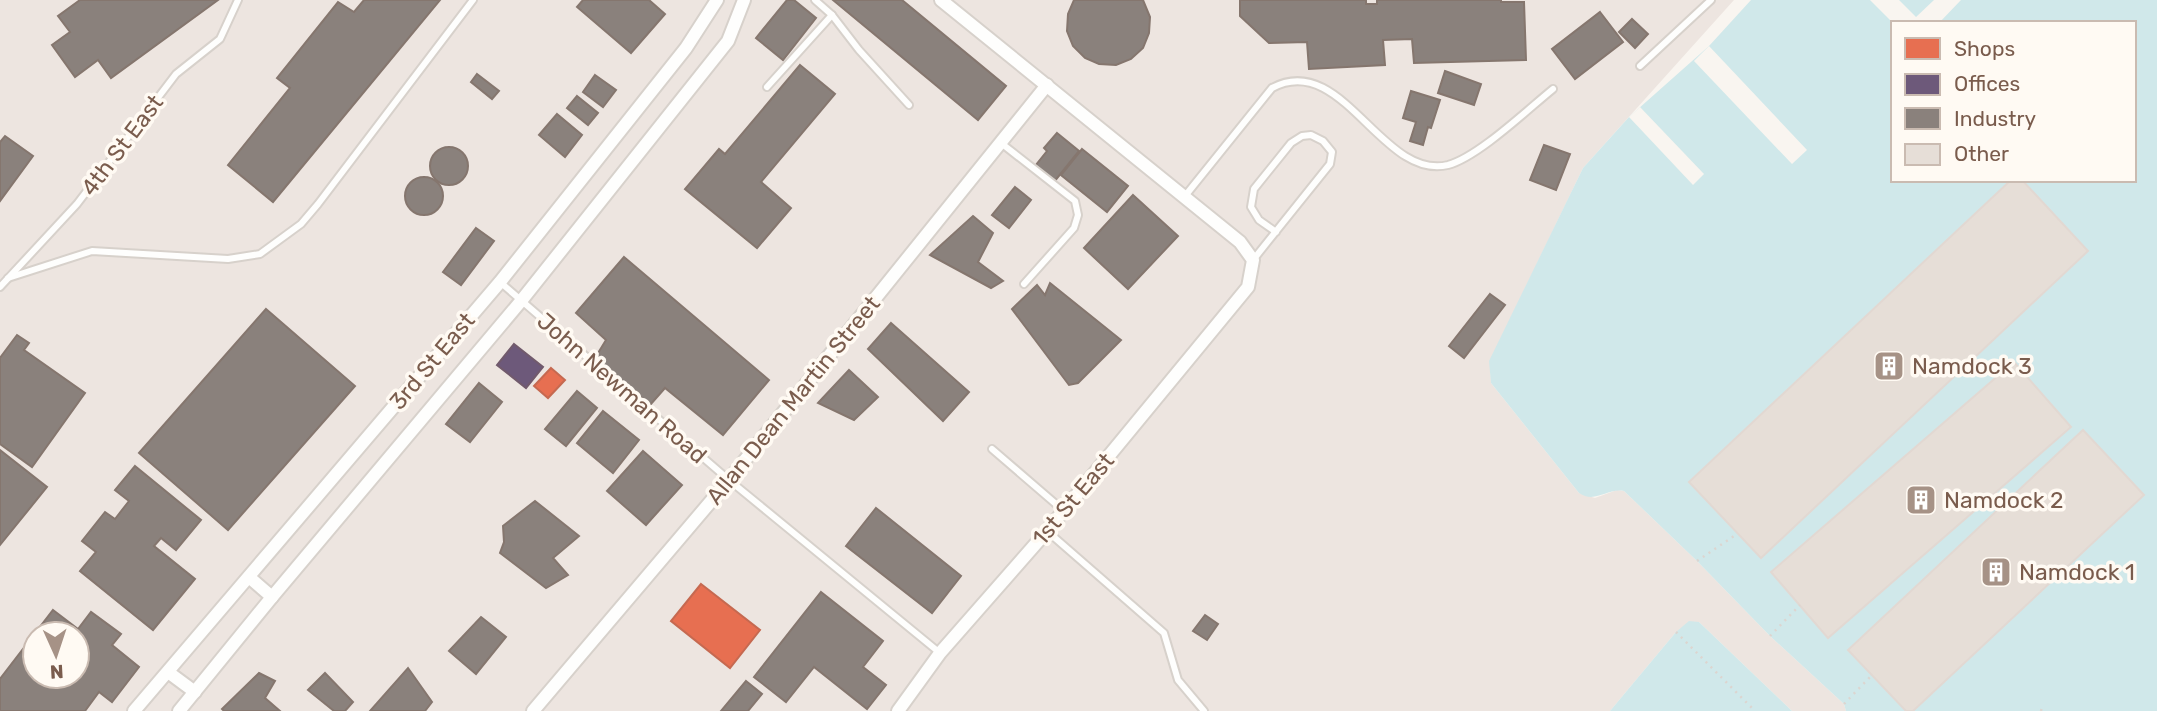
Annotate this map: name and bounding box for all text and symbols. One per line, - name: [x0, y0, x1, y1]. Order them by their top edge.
- legend: [1891, 21, 2136, 182]
- text: Shops: [1954, 36, 2015, 61]
- text: Offices: [1954, 71, 2020, 96]
- street label: 4th St East: [75, 89, 169, 201]
- text: Industry: [1954, 106, 2036, 131]
- text: Other: [1954, 141, 2009, 166]
- street label: Allan Dean Martin Street: [700, 290, 886, 510]
- street label: 3rd St East: [383, 307, 481, 415]
- street label: John Newman Road: [531, 307, 713, 469]
- building icon: Namdock 3: [1872, 349, 1906, 383]
- place label: Namdock 3: [1912, 352, 2032, 380]
- street label: 1st St East: [1026, 447, 1120, 551]
- building icon: Namdock 2: [1904, 483, 1938, 517]
- place label: Namdock 2: [1944, 486, 2064, 514]
- building icon: Namdock 1: [1979, 555, 2013, 589]
- place label: Namdock 1: [2019, 558, 2135, 586]
- north arrow: [21, 620, 91, 690]
- text: N: [49, 660, 64, 683]

